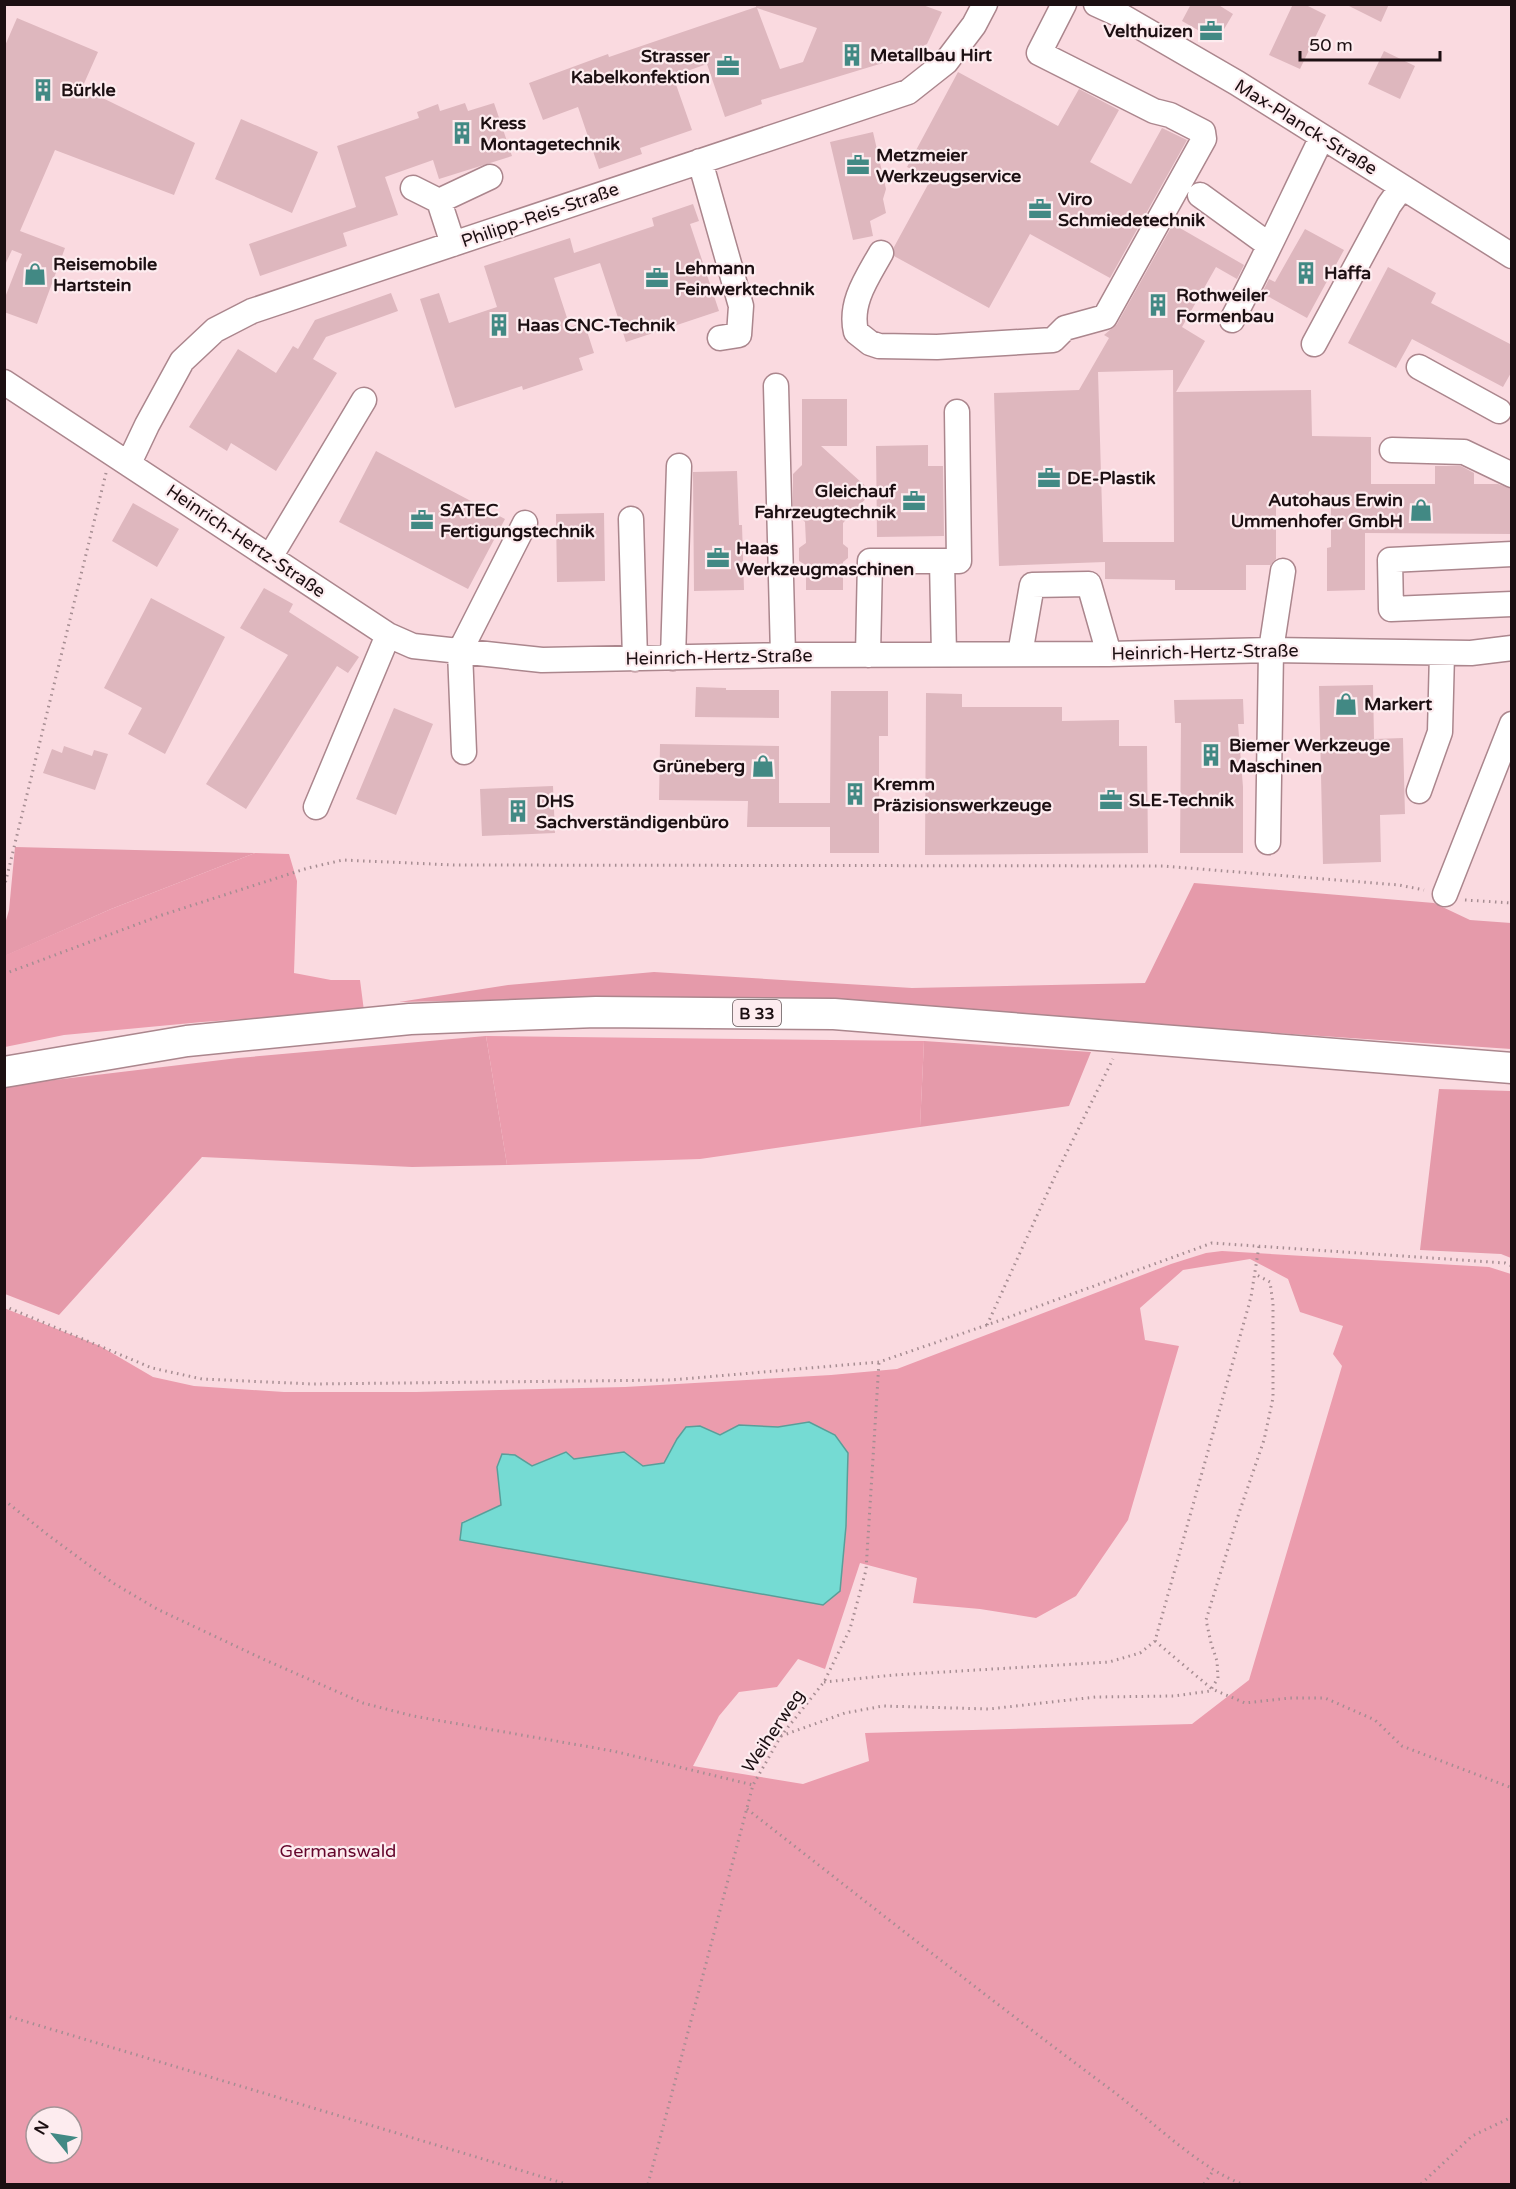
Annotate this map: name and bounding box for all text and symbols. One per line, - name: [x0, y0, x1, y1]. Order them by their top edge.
- office icon: Velthuizen: [1198, 18, 1224, 44]
- place label: Velthuizen: [1104, 20, 1193, 42]
- scale bar: [1300, 24, 1440, 62]
- text: 50 m: [1309, 34, 1353, 56]
- building icon: Metallbau Hirt: [839, 42, 865, 68]
- place label: Metallbau Hirt: [870, 44, 992, 66]
- place label: Strasser Kabelkonfektion: [571, 45, 711, 88]
- office icon: Strasser Kabelkonfektion: [715, 53, 741, 79]
- street label: Max-Planck-Straße: [1231, 74, 1381, 180]
- building icon: Bürkle: [30, 77, 56, 103]
- place label: Bürkle: [61, 79, 116, 101]
- place label: Kress Montagetechnik: [480, 112, 620, 155]
- building icon: Kress Montagetechnik: [449, 120, 475, 146]
- place label: Metzmeier Werkzeugservice: [876, 144, 1021, 187]
- office icon: Metzmeier Werkzeugservice: [845, 152, 871, 178]
- street label: Philipp-Reis-Straße: [458, 178, 622, 252]
- place label: Viro Schmiedetechnik: [1058, 188, 1205, 231]
- office icon: Viro Schmiedetechnik: [1027, 196, 1053, 222]
- place label: Reisemobile Hartstein: [53, 253, 157, 296]
- place label: Lehmann Feinwerktechnik: [675, 257, 815, 300]
- building icon: Haffa: [1293, 260, 1319, 286]
- shop icon: Reisemobile Hartstein: [22, 261, 48, 287]
- place label: Haffa: [1324, 262, 1371, 284]
- office icon: Lehmann Feinwerktechnik: [644, 265, 670, 291]
- place label: Rothweiler Formenbau: [1176, 284, 1274, 327]
- building icon: Rothweiler Formenbau: [1145, 292, 1171, 318]
- building icon: Haas CNC-Technik: [486, 312, 512, 338]
- place label: Haas CNC-Technik: [517, 314, 675, 336]
- office icon: DE-Plastik: [1036, 465, 1062, 491]
- place label: DE-Plastik: [1067, 467, 1156, 489]
- street label: Heinrich-Hertz-Straße: [162, 480, 330, 602]
- place label: Gleichauf Fahrzeugtechnik: [754, 480, 897, 523]
- office icon: Gleichauf Fahrzeugtechnik: [901, 488, 927, 514]
- place label: Autohaus Erwin Ummenhofer GmbH: [1231, 489, 1403, 532]
- shop icon: Autohaus Erwin Ummenhofer GmbH: [1408, 497, 1434, 523]
- place label: SATEC Fertigungstechnik: [440, 499, 595, 542]
- office icon: SATEC Fertigungstechnik: [409, 507, 435, 533]
- place label: Haas Werkzeugmaschinen: [736, 537, 914, 580]
- office icon: Haas Werkzeugmaschinen: [705, 545, 731, 571]
- street label: Heinrich-Hertz-Straße: [1111, 639, 1299, 665]
- street label: Heinrich-Hertz-Straße: [625, 644, 813, 670]
- shop icon: Markert: [1333, 691, 1359, 717]
- place label: Markert: [1364, 693, 1432, 715]
- place label: Biemer Werkzeuge Maschinen: [1229, 734, 1390, 777]
- building icon: Biemer Werkzeuge Maschinen: [1198, 742, 1224, 768]
- shop icon: Grüneberg: [750, 753, 776, 779]
- place label: Grüneberg: [653, 755, 745, 777]
- place label: Kremm Präzisionswerkzeuge: [873, 773, 1052, 816]
- building icon: Kremm Präzisionswerkzeuge: [842, 781, 868, 807]
- office icon: SLE-Technik: [1098, 787, 1124, 813]
- place label: SLE-Technik: [1129, 789, 1234, 811]
- place label: DHS Sachverständigenbüro: [536, 790, 729, 833]
- building icon: DHS Sachverständigenbüro: [505, 798, 531, 824]
- road number: B 33: [733, 1000, 781, 1026]
- street label: Weiherweg: [737, 1685, 809, 1777]
- park label: Germanswald: [280, 1840, 396, 1862]
- north arrow: [24, 2105, 84, 2165]
- text: N: [30, 2117, 54, 2139]

